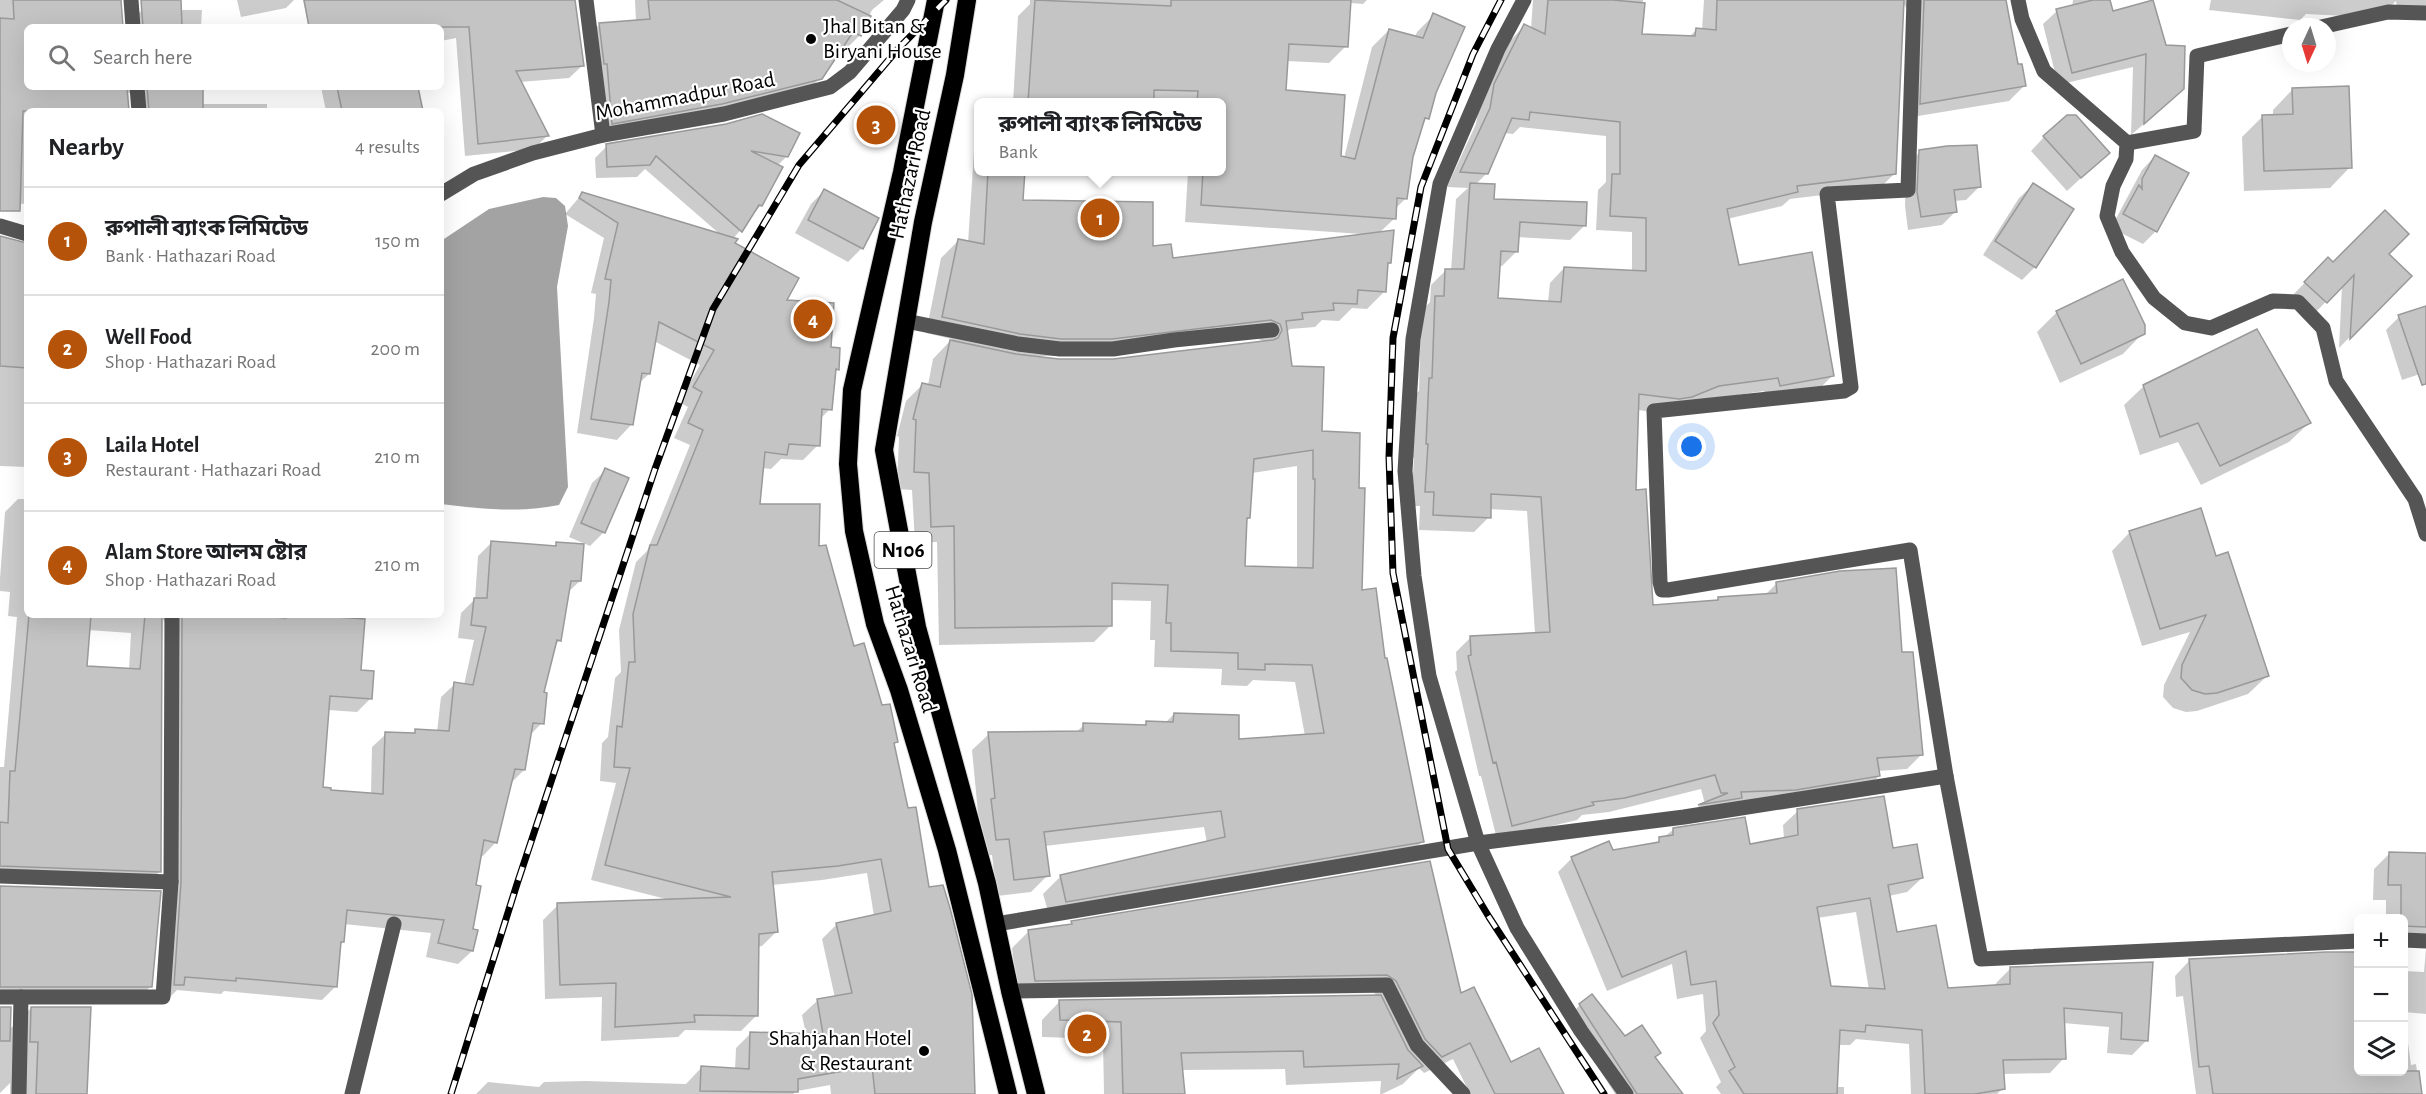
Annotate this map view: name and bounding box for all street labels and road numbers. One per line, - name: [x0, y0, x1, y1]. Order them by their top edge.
- street label: Mohammadpur Road: [593, 68, 777, 124]
- street label: Hathazari Road: [885, 107, 935, 241]
- road number: N106: [874, 532, 932, 568]
- street label: Hathazari Road: [881, 583, 941, 715]

